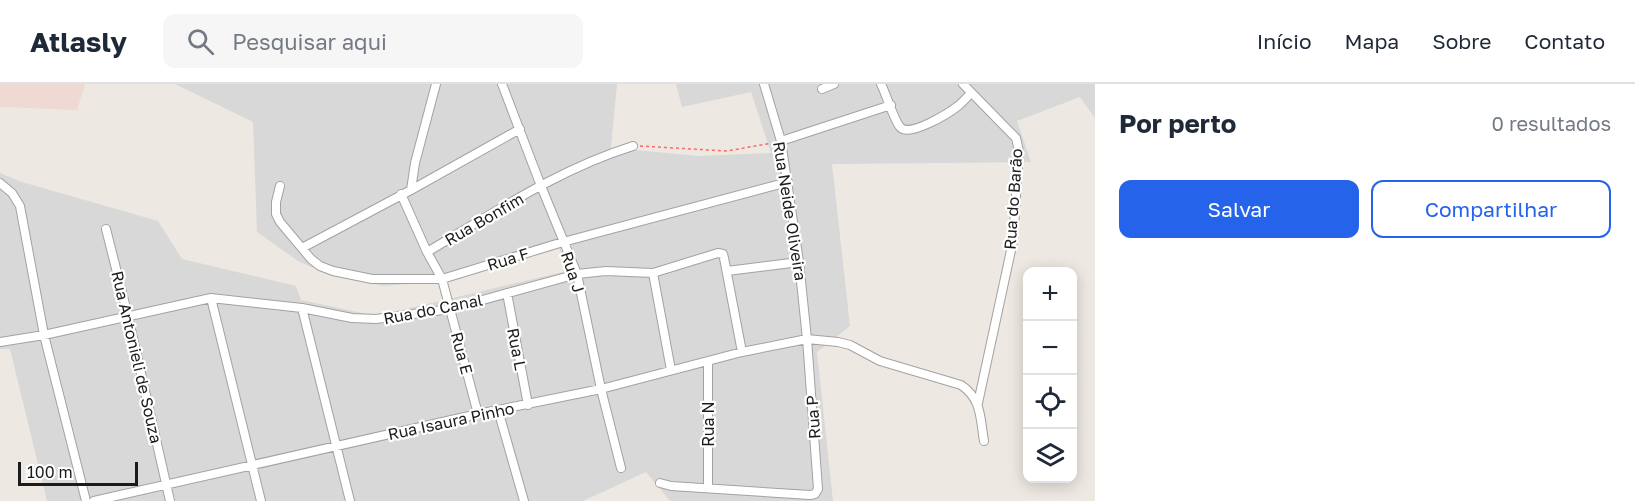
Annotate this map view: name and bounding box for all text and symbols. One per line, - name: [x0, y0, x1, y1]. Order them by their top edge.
- search box: [163, 14, 583, 68]
- text: Atlasly: [30, 25, 127, 58]
- icon: search: [184, 25, 217, 58]
- text: Pesquisar aqui: [232, 28, 387, 55]
- text: Início: [1257, 28, 1312, 54]
- text: Mapa: [1345, 28, 1399, 54]
- text: Sobre: [1432, 28, 1491, 54]
- text: Contato: [1524, 28, 1605, 54]
- text: Por perto: [1119, 108, 1236, 139]
- text: 0 resultados: [1492, 111, 1611, 135]
- street label: Rua Neide Oliveira: [769, 140, 811, 282]
- street label: Rua do Barão: [999, 148, 1027, 250]
- button: Salvar: [1119, 180, 1359, 238]
- button: Compartilhar: [1371, 180, 1611, 238]
- street label: Rua Bonfim: [441, 188, 527, 250]
- street label: Rua F: [485, 243, 531, 275]
- street label: Rua J: [557, 249, 589, 295]
- map controls: [1023, 267, 1077, 483]
- button: +: [1023, 267, 1077, 321]
- street label: Rua Antonieli de Souza: [107, 269, 167, 445]
- street label: Rua do Canal: [382, 290, 484, 328]
- button: −: [1023, 321, 1077, 375]
- street label: Rua L: [503, 326, 531, 372]
- street label: Rua E: [447, 330, 477, 376]
- button: locate: [1023, 375, 1077, 429]
- street label: Rua P: [801, 394, 825, 440]
- street label: Rua Isaura Pinho: [386, 398, 516, 444]
- street label: Rua N: [698, 401, 718, 447]
- button: layers: [1023, 429, 1077, 483]
- scale bar: [18, 459, 138, 486]
- text: 100 m: [27, 462, 73, 482]

